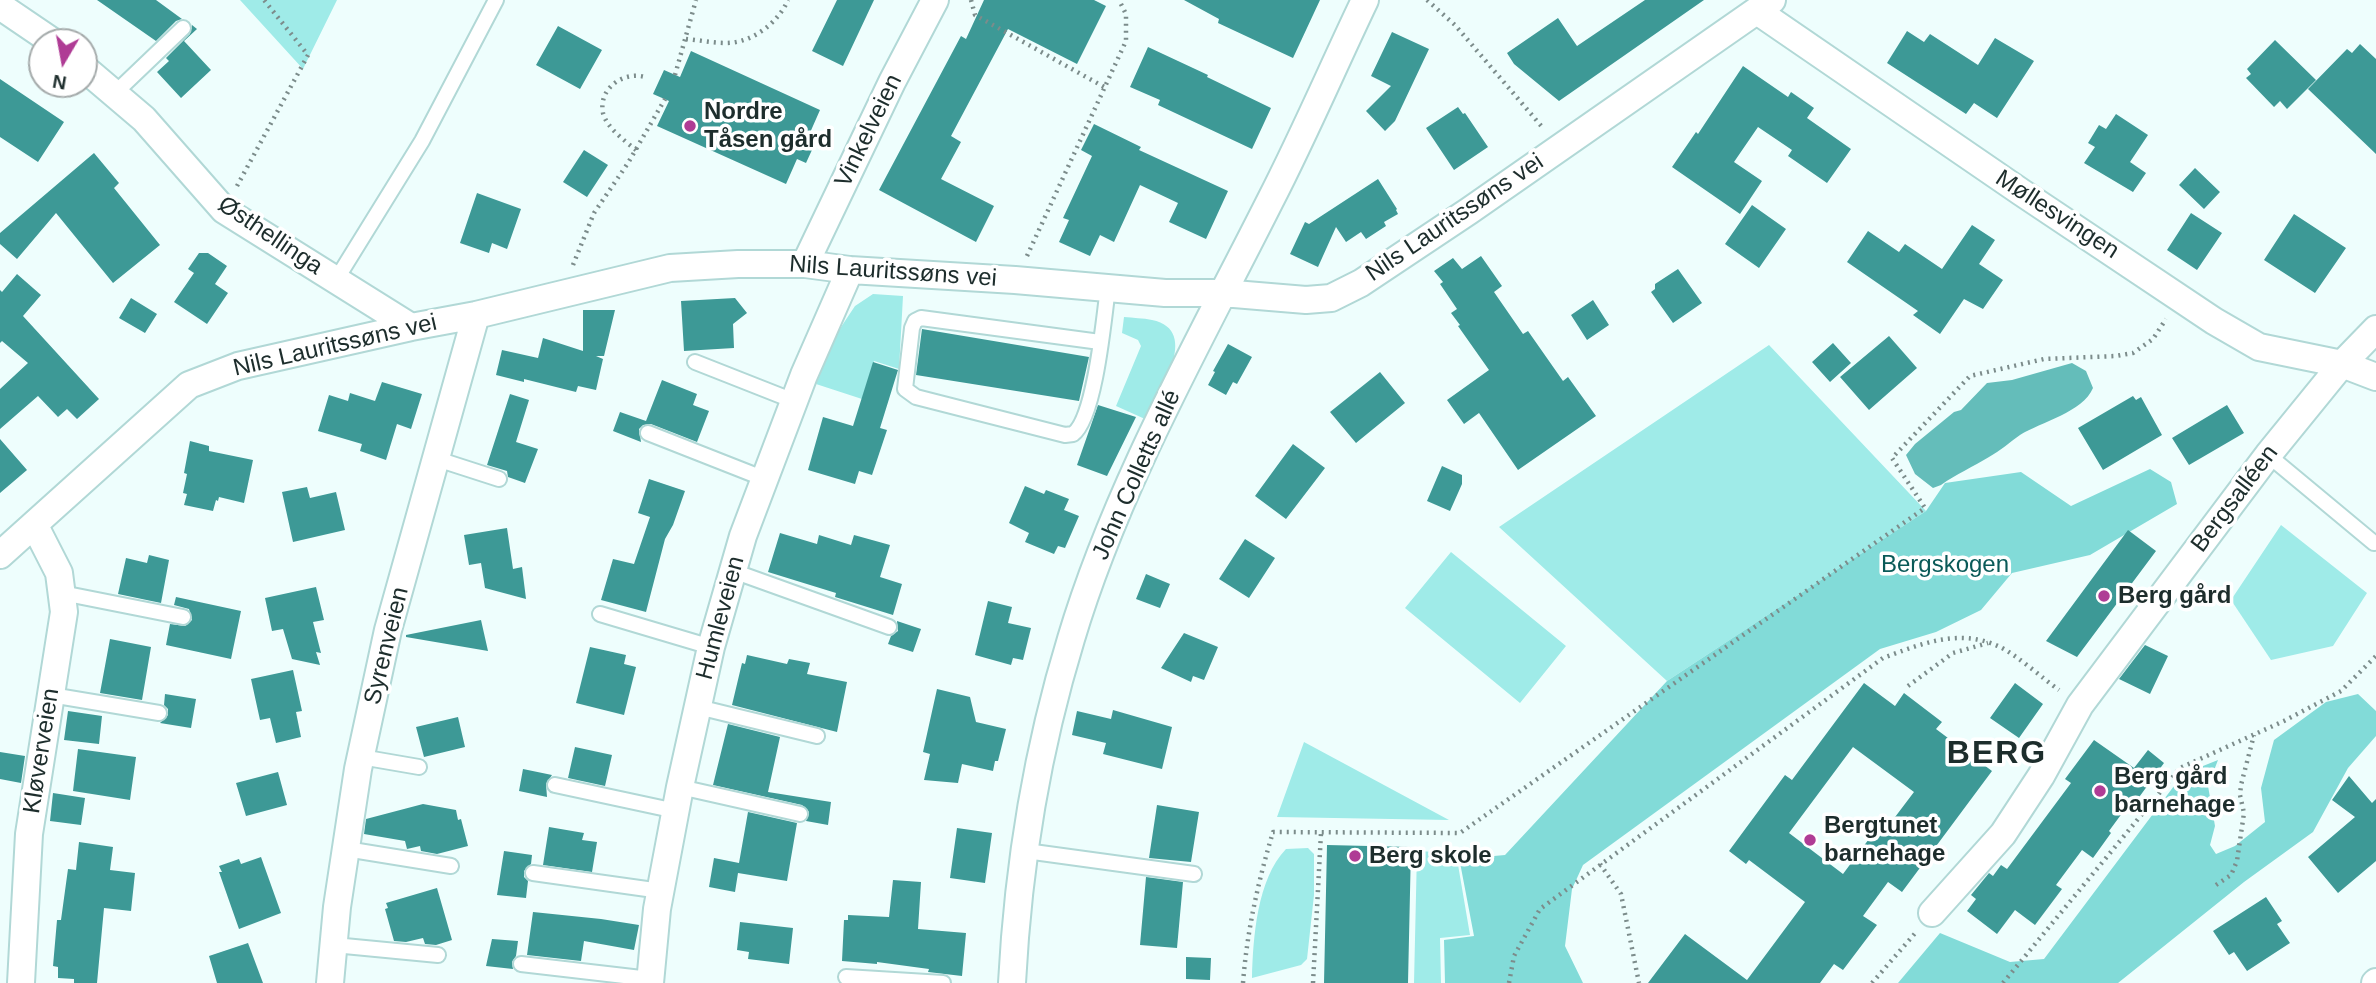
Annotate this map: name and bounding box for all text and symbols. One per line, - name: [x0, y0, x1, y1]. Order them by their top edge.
- north arrow: [28, 28, 98, 98]
- street label: Vinkelveien: [829, 70, 909, 192]
- text: N: [51, 71, 68, 94]
- place label: Nordre Tåsen gård: [704, 98, 832, 154]
- marker: Nordre Tåsen gård: [682, 118, 698, 134]
- street label: Nils Lauritssøns vei: [1361, 148, 1549, 288]
- street label: Møllesvingen: [1990, 164, 2124, 266]
- street label: Østhellinga: [212, 190, 328, 282]
- street label: Nils Lauritssøns vei: [788, 250, 998, 294]
- street label: Nils Lauritssøns vei: [230, 309, 440, 383]
- street label: John Colletts allé: [1087, 386, 1187, 564]
- street label: Bergsalléen: [2185, 440, 2285, 558]
- park label: Bergskogen: [1881, 551, 2009, 579]
- street label: Humleveien: [691, 553, 751, 683]
- place label: Berg gård: [2118, 582, 2231, 610]
- street label: Syrenveien: [359, 584, 415, 708]
- marker: Berg gård: [2096, 588, 2112, 604]
- street label: Kløverveien: [18, 686, 66, 816]
- district label: BERG: [1947, 735, 2047, 773]
- place label: Berg gård barnehage: [2114, 763, 2235, 819]
- marker: Berg gård barnehage: [2092, 783, 2108, 799]
- place label: Bergtunet barnehage: [1824, 812, 1945, 868]
- marker: Bergtunet barnehage: [1802, 832, 1818, 848]
- place label: Berg skole: [1369, 842, 1492, 870]
- marker: Berg skole: [1347, 848, 1363, 864]

